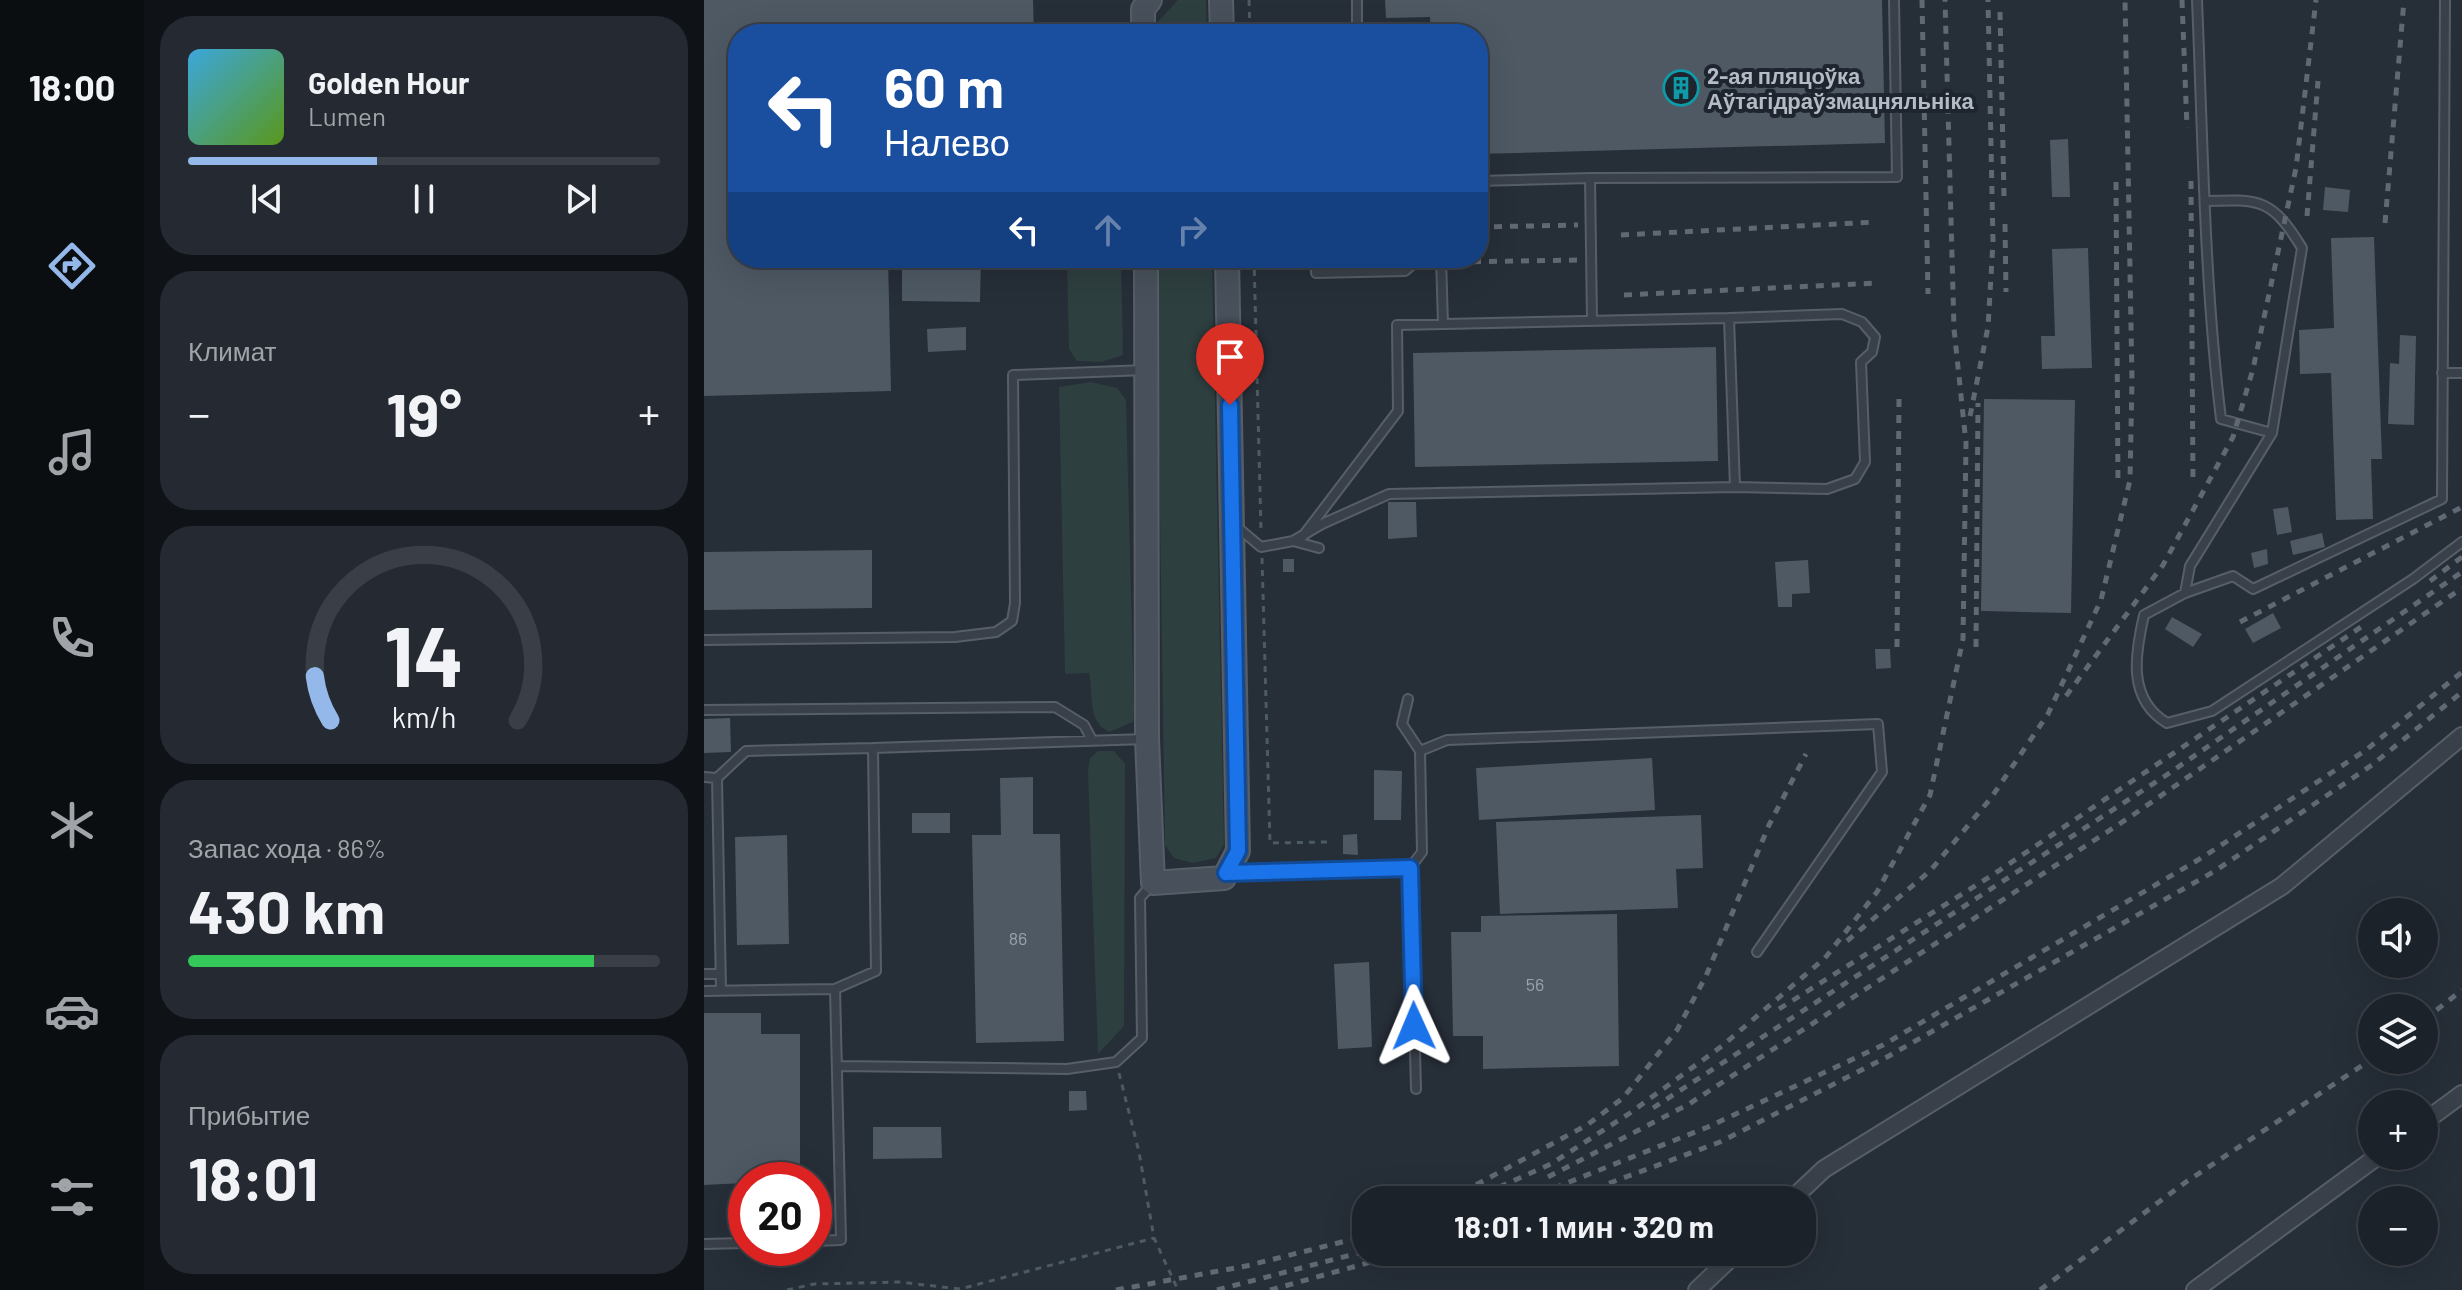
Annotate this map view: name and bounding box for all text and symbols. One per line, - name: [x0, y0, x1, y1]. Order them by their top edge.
- text: 60 m: [884, 52, 1004, 119]
- icon: left: [752, 56, 856, 160]
- place label: 2-ая пляцоўка Аўтагідраўзмацняльніка: [1707, 62, 1974, 114]
- text: Golden Hour: [308, 64, 470, 100]
- text: 18:00: [29, 65, 115, 108]
- building icon: 2-ая пляцоўка Аўтагідраўзмацняльніка: [1662, 69, 1700, 107]
- text: Lumen: [308, 100, 386, 131]
- text: Налево: [884, 120, 1010, 163]
- icon: previous: [245, 177, 289, 221]
- icon: pause: [402, 177, 446, 221]
- icon: next: [559, 177, 603, 221]
- icon: left: [1002, 208, 1046, 252]
- icon: ahead: [1086, 208, 1130, 252]
- icon: right: [1170, 208, 1214, 252]
- icon: directions: [44, 238, 100, 294]
- pin: [1196, 323, 1264, 405]
- text: Климат: [188, 335, 277, 366]
- icon: arrive: [1208, 335, 1252, 379]
- text: 19°: [386, 377, 462, 449]
- text: −: [188, 386, 210, 439]
- text: +: [638, 386, 660, 439]
- icon: music: [44, 424, 100, 480]
- text: 14: [384, 604, 464, 704]
- icon: phone: [44, 610, 100, 666]
- text: km/h: [392, 699, 456, 734]
- icon: climate: [44, 797, 100, 853]
- text: Запас хода · 86%: [188, 832, 386, 863]
- text: 430 km: [188, 874, 385, 946]
- map controls: [2358, 898, 2438, 1266]
- button: sound: [2358, 898, 2438, 978]
- house number: 86: [1009, 927, 1027, 949]
- house number: 56: [1526, 973, 1544, 995]
- icon: car: [44, 983, 100, 1039]
- position arrow: [1372, 984, 1456, 1068]
- button: layers: [2358, 994, 2438, 1074]
- button: +: [2358, 1090, 2438, 1170]
- text: Прибытие: [188, 1099, 310, 1130]
- text: 18:01: [188, 1141, 318, 1213]
- speed limit sign: 20: [728, 1162, 832, 1266]
- icon: filters: [44, 1169, 100, 1225]
- button: −: [2358, 1186, 2438, 1266]
- text: 18:01 · 1 мин · 320 m: [1454, 1208, 1714, 1244]

